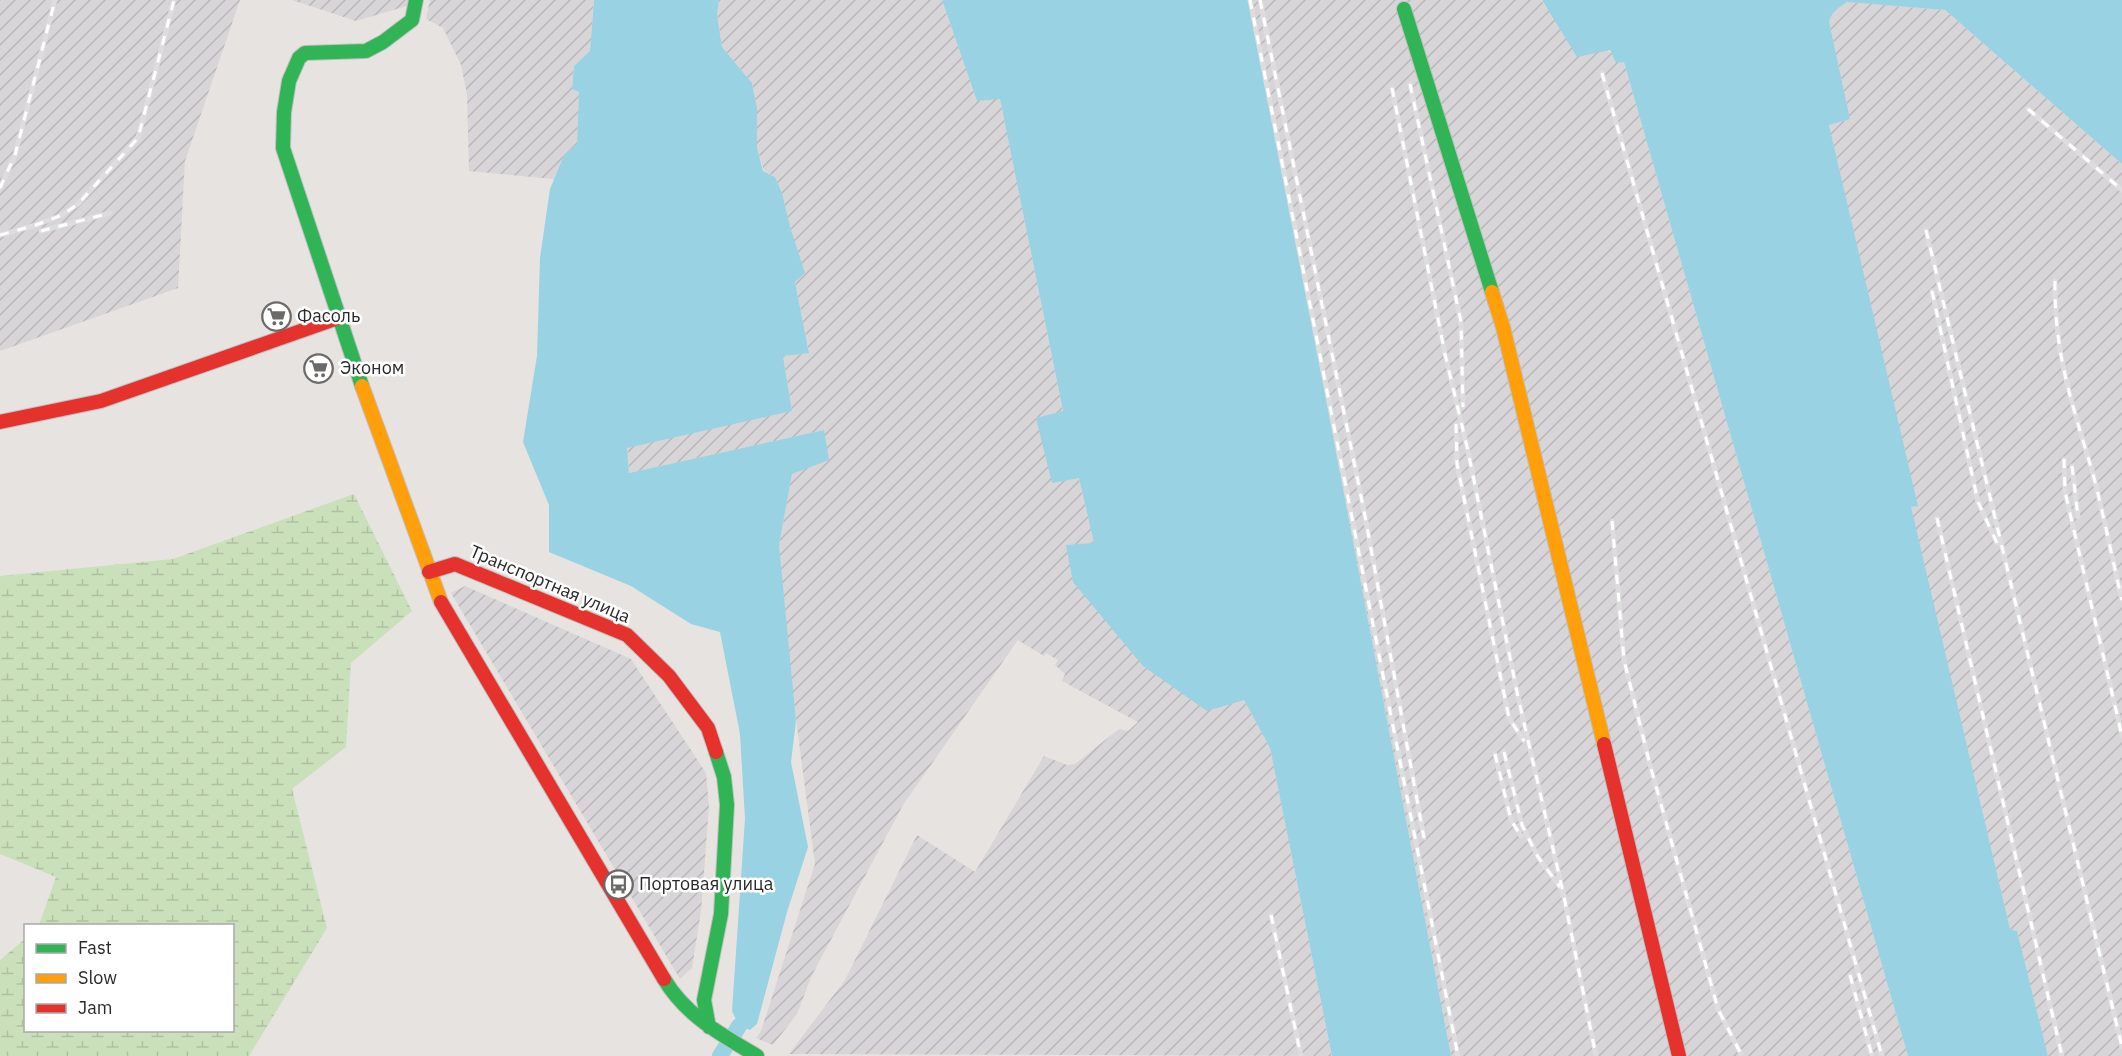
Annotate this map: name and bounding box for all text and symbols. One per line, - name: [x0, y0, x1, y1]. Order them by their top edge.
- supermarket icon: Фасоль: [260, 300, 292, 332]
- place label: Фасоль: [297, 304, 360, 327]
- supermarket icon: Эконом: [303, 352, 335, 384]
- place label: Эконом: [340, 356, 404, 379]
- street label: Транспортная улица: [466, 539, 634, 628]
- bus stop icon: Портовая улица: [602, 868, 634, 900]
- place label: Портовая улица: [639, 872, 774, 895]
- legend: [24, 924, 234, 1032]
- text: Fast: [78, 936, 112, 959]
- text: Slow: [78, 966, 117, 989]
- text: Jam: [78, 996, 113, 1019]

